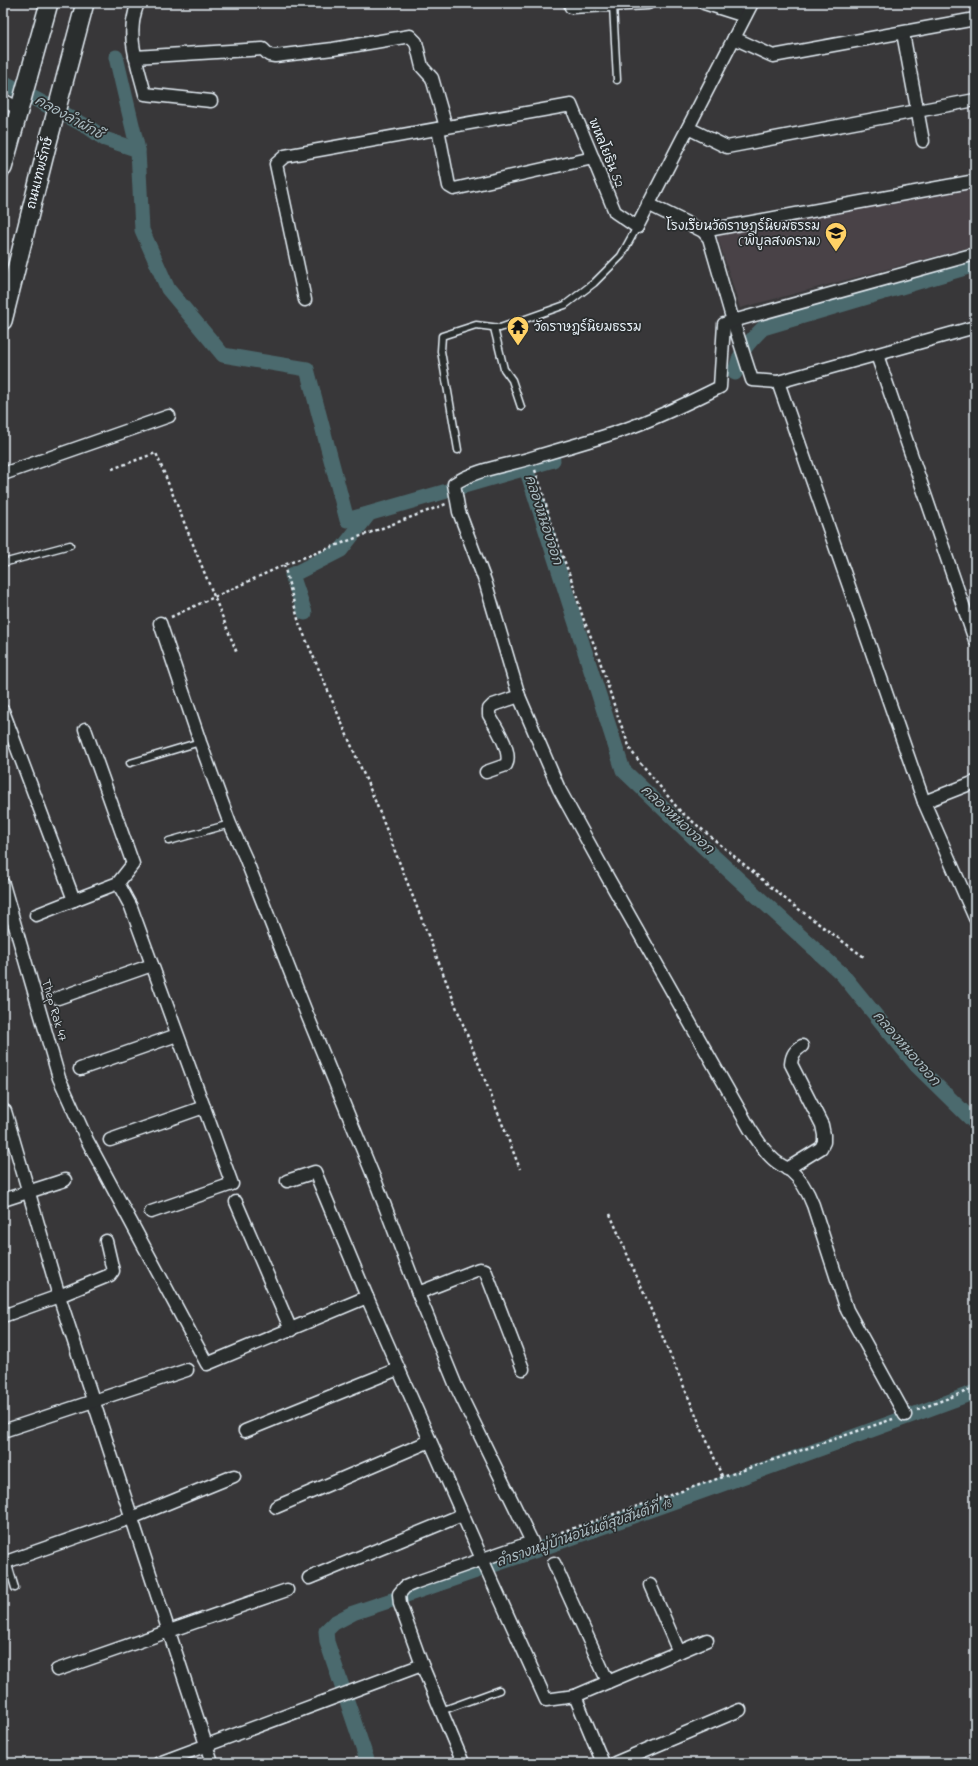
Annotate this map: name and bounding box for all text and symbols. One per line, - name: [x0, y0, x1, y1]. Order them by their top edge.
- water label: คลองลำผักชี: [31, 91, 109, 147]
- street label: พหลโยธิน 52: [583, 115, 630, 191]
- street label: ถนนเทพรักษ์: [21, 134, 58, 211]
- place label: โรงเรียนวัดราษฎร์นิยมธรรม (พิบูลสงคราม): [666, 216, 820, 251]
- school or university icon: โรงเรียนวัดราษฎร์นิยมธรรม (พิบูลสงคราม): [823, 220, 849, 253]
- temple icon: วัดราษฎร์นิยมธรรม: [505, 314, 531, 347]
- place label: วัดราษฎร์นิยมธรรม: [534, 317, 642, 337]
- water label: คลองหนองจอก: [519, 472, 568, 568]
- water label: คลองหนองจอก: [636, 781, 719, 860]
- street label: Thep Rak 47: [36, 977, 72, 1044]
- water label: คลองหนองจอก: [867, 1007, 945, 1092]
- water label: ลำรางหมู่บ้านอนันต์สุขสันต์ที่ 18: [493, 1489, 675, 1573]

